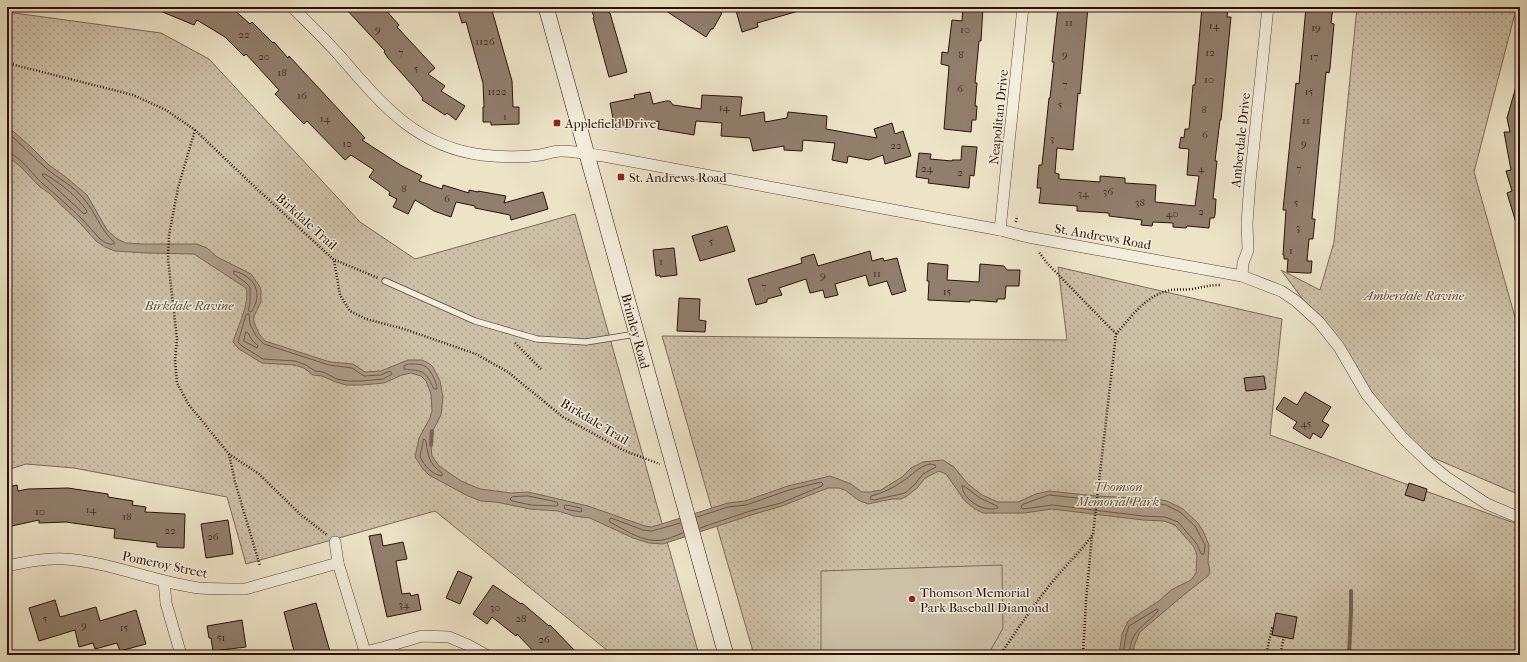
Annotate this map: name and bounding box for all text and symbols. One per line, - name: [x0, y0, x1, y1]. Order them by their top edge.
- house number: 11: [1065, 16, 1073, 29]
- house number: 14: [1209, 19, 1220, 32]
- house number: 19: [1311, 21, 1321, 34]
- house number: 9: [375, 23, 381, 36]
- house number: 10: [960, 23, 970, 36]
- house number: 22: [238, 28, 250, 41]
- house number: 1126: [475, 35, 495, 48]
- house number: 7: [398, 46, 404, 59]
- house number: 12: [1205, 46, 1215, 59]
- house number: 8: [958, 48, 964, 61]
- house number: 9: [1062, 48, 1068, 61]
- house number: 20: [258, 50, 270, 63]
- house number: 17: [1309, 50, 1319, 63]
- house number: 5: [414, 62, 419, 75]
- house number: 18: [277, 66, 287, 79]
- street label: Neapolitan Drive: [986, 68, 1011, 165]
- house number: 10: [1204, 73, 1214, 86]
- house number: 7: [1062, 78, 1068, 91]
- house number: 6: [957, 82, 963, 95]
- house number: 1122: [487, 85, 507, 98]
- house number: 15: [1305, 85, 1314, 98]
- house number: 16: [297, 89, 307, 102]
- street label: Amberdale Drive: [1228, 91, 1253, 189]
- house number: 5: [1058, 98, 1063, 111]
- house number: 14: [719, 101, 730, 114]
- house number: 8: [1201, 103, 1207, 116]
- house number: 1: [503, 110, 507, 123]
- house number: 14: [320, 112, 331, 125]
- house number: 11: [1302, 114, 1310, 127]
- place label: Applefield Drive: [564, 116, 657, 131]
- marker: Applefield Drive: [552, 118, 562, 128]
- house number: 6: [1202, 128, 1208, 141]
- house number: 3: [1050, 132, 1054, 145]
- house number: 12: [342, 137, 352, 150]
- house number: 9: [1301, 137, 1307, 150]
- house number: 22: [890, 139, 902, 152]
- house number: 24: [921, 162, 934, 175]
- house number: 4: [1198, 162, 1205, 175]
- house number: 7: [1296, 162, 1302, 175]
- house number: 2: [957, 166, 963, 179]
- place label: St. Andrews Road: [629, 170, 728, 185]
- marker: St. Andrews Road: [616, 172, 626, 182]
- house number: 8: [401, 182, 407, 195]
- house number: 36: [1103, 185, 1113, 198]
- house number: 34: [1077, 187, 1089, 200]
- street label: Birkdale Trail: [273, 190, 341, 253]
- house number: 6: [444, 192, 450, 205]
- house number: 38: [1135, 196, 1145, 209]
- house number: 5: [1294, 196, 1299, 209]
- house number: 2: [1198, 205, 1204, 218]
- house number: 40: [1166, 207, 1178, 220]
- street label: St. Andrews Road: [1054, 221, 1153, 253]
- house number: 3: [1296, 221, 1300, 234]
- house number: 5: [709, 235, 714, 248]
- house number: 1: [1289, 244, 1293, 257]
- house number: 1: [659, 255, 663, 268]
- house number: 11: [873, 267, 881, 280]
- house number: 9: [820, 269, 826, 282]
- house number: 7: [761, 280, 767, 293]
- house number: 15: [943, 285, 952, 298]
- park label: Amberdale Ravine: [1362, 288, 1465, 303]
- street label: Brimley Road: [618, 292, 653, 371]
- park label: Birkdale Ravine: [144, 298, 234, 313]
- street label: Birkdale Trail: [558, 395, 632, 448]
- house number: 45: [1301, 417, 1312, 430]
- park label: Thomson Memorial Park: [1076, 479, 1159, 509]
- house number: 14: [86, 503, 97, 516]
- house number: 10: [35, 505, 45, 518]
- house number: 18: [122, 510, 132, 523]
- house number: 22: [164, 524, 176, 537]
- house number: 26: [207, 530, 219, 543]
- street label: Pomeroy Street: [121, 548, 209, 581]
- place label: Thomson Memorial Park Baseball Diamond: [920, 585, 1050, 615]
- marker: Thomson Memorial Park Baseball Diamond: [907, 594, 917, 604]
- house number: 34: [398, 598, 410, 611]
- house number: 30: [490, 601, 500, 614]
- house number: 5: [43, 612, 48, 625]
- house number: 28: [515, 612, 527, 625]
- house number: 9: [81, 619, 87, 632]
- house number: 15: [120, 621, 129, 634]
- house number: 51: [217, 631, 225, 644]
- house number: 26: [538, 633, 550, 646]

